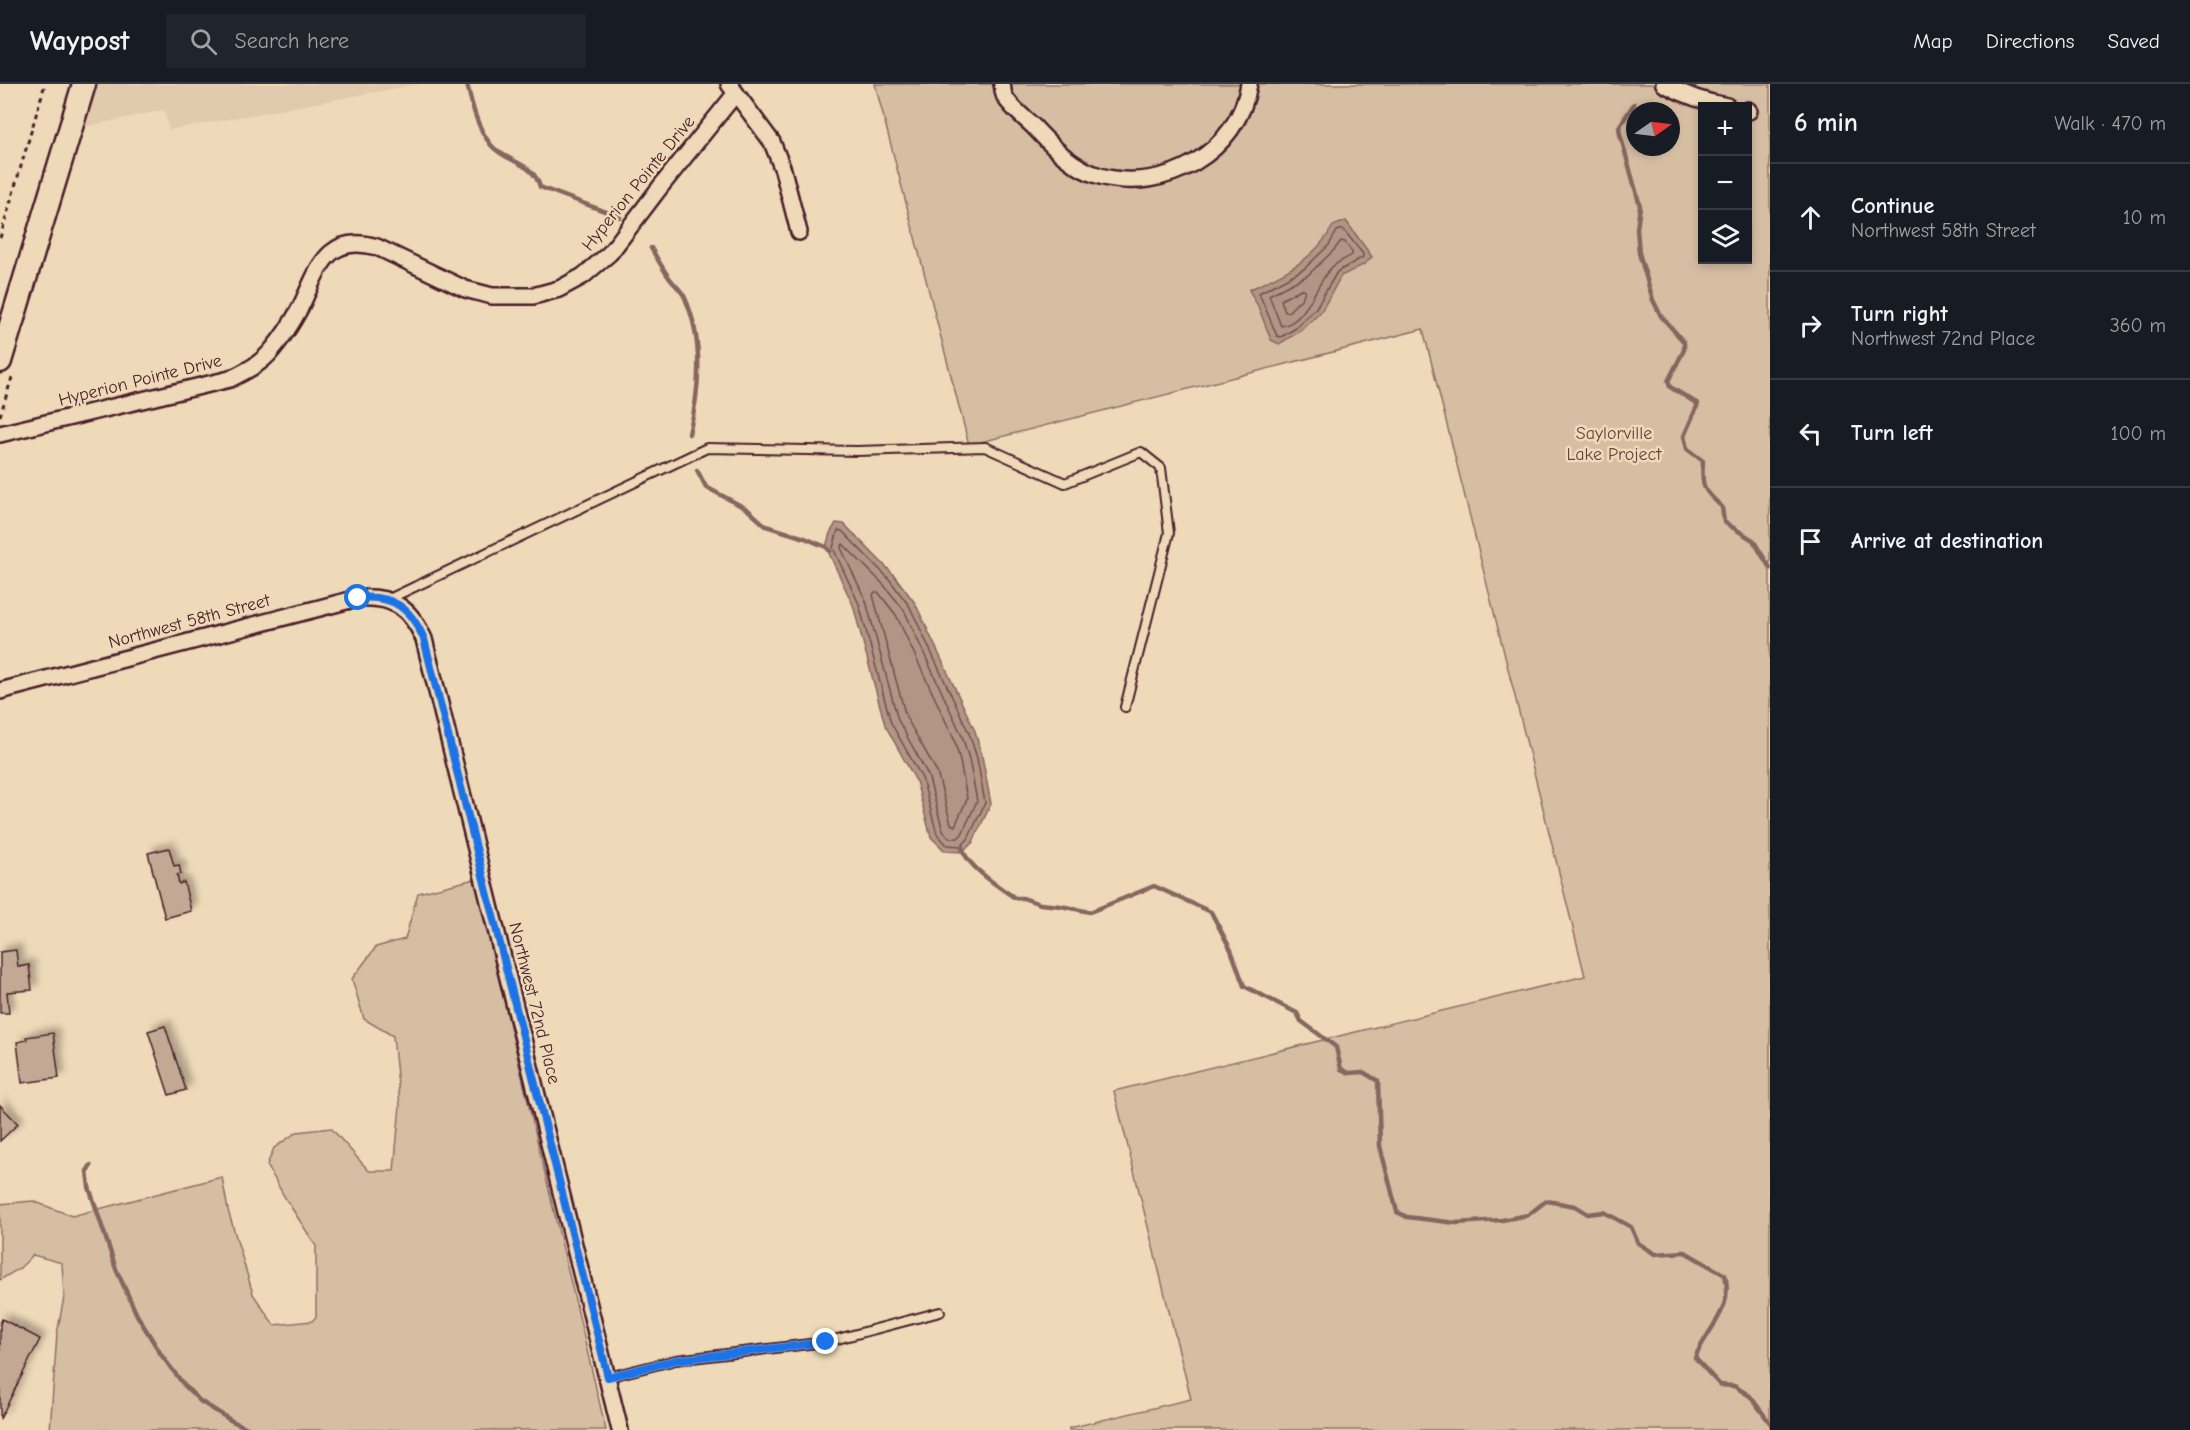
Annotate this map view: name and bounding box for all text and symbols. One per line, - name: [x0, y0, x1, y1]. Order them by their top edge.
- search box: [166, 14, 586, 68]
- text: Waypost: [30, 25, 130, 57]
- icon: search: [187, 25, 220, 58]
- text: Search here: [235, 28, 349, 54]
- text: Map: [1913, 29, 1953, 53]
- text: Directions: [1986, 29, 2075, 53]
- text: Saved: [2108, 29, 2160, 53]
- north arrow: [1626, 102, 1680, 156]
- map controls: [1698, 102, 1752, 264]
- button: +: [1698, 102, 1752, 156]
- text: 6 min: [1794, 108, 1858, 138]
- street label: Hyperion Pointe Drive: [577, 112, 699, 255]
- text: Walk · 470 m: [2054, 112, 2166, 135]
- button: −: [1698, 156, 1752, 210]
- text: Continue: [1851, 193, 1934, 219]
- icon: ahead: [1794, 201, 1827, 234]
- text: 10 m: [2123, 206, 2166, 229]
- button: layers: [1698, 210, 1752, 264]
- text: Northwest 58th Street: [1851, 219, 2036, 242]
- text: Turn right: [1851, 301, 1948, 327]
- icon: right: [1794, 309, 1827, 342]
- text: 360 m: [2110, 314, 2166, 337]
- text: Northwest 72nd Place: [1851, 327, 2035, 350]
- street label: Hyperion Pointe Drive: [56, 350, 224, 411]
- icon: left: [1794, 417, 1827, 450]
- text: Turn left: [1851, 420, 1933, 446]
- text: 100 m: [2111, 422, 2166, 445]
- park label: Saylorville Lake Project: [1567, 423, 1662, 465]
- icon: arrive: [1794, 525, 1827, 558]
- text: Arrive at destination: [1851, 528, 2043, 554]
- route start: [344, 584, 370, 610]
- street label: Northwest 58th Street: [106, 590, 273, 653]
- street label: Northwest 72nd Place: [504, 920, 565, 1086]
- route end: [812, 1328, 838, 1354]

